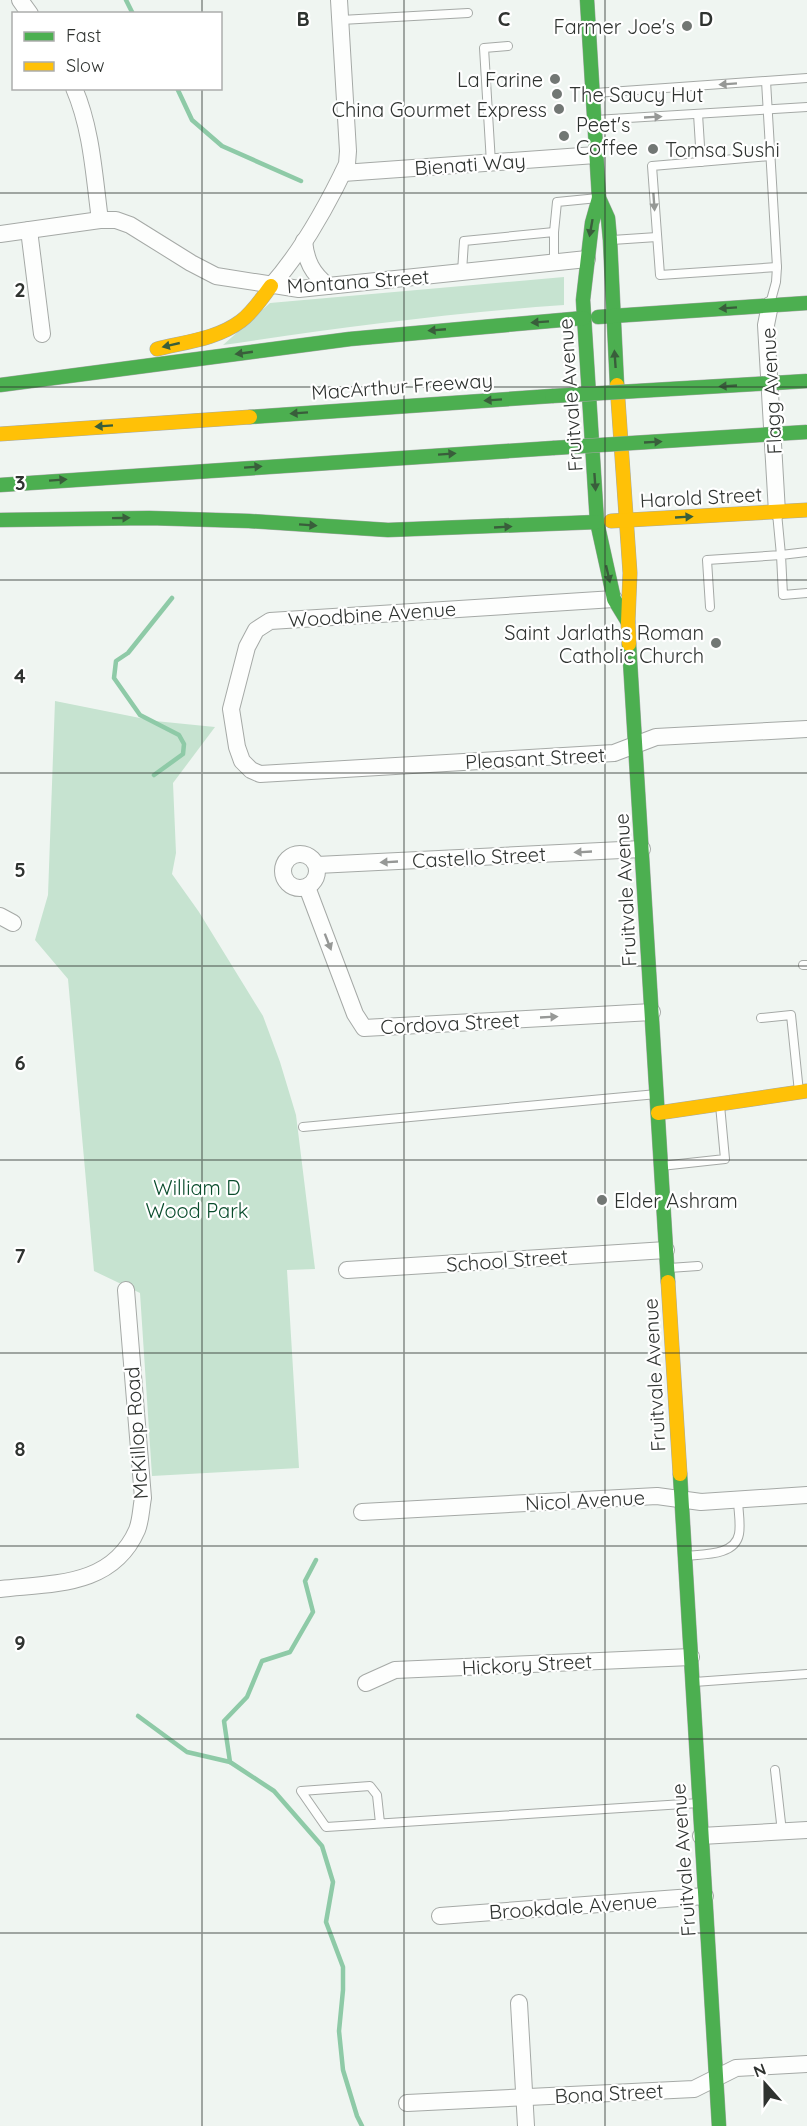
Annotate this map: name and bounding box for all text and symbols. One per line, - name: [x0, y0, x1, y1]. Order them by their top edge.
- text: B: [296, 6, 310, 31]
- text: C: [498, 6, 511, 31]
- text: D: [699, 6, 713, 31]
- legend: [12, 12, 222, 90]
- place label: Farmer Joe's: [554, 14, 675, 39]
- marker: Farmer Joe's: [680, 19, 694, 33]
- text: Fast: [66, 24, 101, 47]
- text: Slow: [66, 54, 104, 77]
- place label: La Farine: [457, 67, 543, 92]
- marker: La Farine: [548, 72, 562, 86]
- one-way arrow: [718, 79, 737, 88]
- place label: The Saucy Hut: [569, 82, 704, 107]
- marker: The Saucy Hut: [550, 87, 564, 101]
- place label: China Gourmet Express: [332, 97, 547, 122]
- marker: China Gourmet Express: [552, 102, 566, 116]
- place label: Peet's Coffee: [576, 112, 638, 160]
- one-way arrow: [643, 112, 662, 121]
- marker: Peet's Coffee: [557, 129, 571, 143]
- place label: Tomsa Sushi: [665, 137, 780, 162]
- marker: Tomsa Sushi: [646, 142, 660, 156]
- street label: Bienati Way: [414, 148, 526, 180]
- one-way arrow: [650, 192, 659, 211]
- one-way arrow: [587, 219, 596, 238]
- street label: Montana Street: [286, 264, 430, 298]
- text: 2: [14, 277, 26, 302]
- one-way arrow: [718, 303, 737, 312]
- one-way arrow: [530, 317, 549, 327]
- street label: Fruitvale Avenue: [552, 318, 588, 472]
- one-way arrow: [428, 325, 447, 335]
- street label: Flagg Avenue: [755, 327, 787, 455]
- one-way arrow: [161, 341, 180, 351]
- one-way arrow: [234, 348, 253, 357]
- one-way arrow: [610, 350, 619, 369]
- street label: MacArthur Freeway: [310, 367, 494, 405]
- one-way arrow: [718, 381, 737, 390]
- one-way arrow: [484, 395, 503, 405]
- one-way arrow: [289, 408, 308, 417]
- one-way arrow: [95, 421, 114, 431]
- one-way arrow: [644, 437, 663, 446]
- one-way arrow: [438, 450, 457, 459]
- one-way arrow: [243, 462, 262, 471]
- text: 3: [15, 470, 25, 495]
- one-way arrow: [590, 472, 599, 491]
- one-way arrow: [49, 476, 68, 485]
- street label: Harold Street: [639, 481, 763, 513]
- one-way arrow: [112, 513, 131, 523]
- one-way arrow: [675, 513, 694, 522]
- one-way arrow: [298, 520, 317, 529]
- one-way arrow: [493, 522, 512, 531]
- one-way arrow: [603, 565, 613, 583]
- street label: Woodbine Avenue: [287, 596, 457, 632]
- place label: Saint Jarlaths Roman Catholic Church: [504, 620, 704, 668]
- marker: Saint Jarlaths Roman Catholic Church: [709, 636, 723, 650]
- text: 4: [14, 663, 26, 688]
- street label: Pleasant Street: [464, 742, 606, 774]
- street label: Fruitvale Avenue: [609, 813, 641, 967]
- street label: Castello Street: [412, 841, 547, 873]
- one-way arrow: [574, 847, 593, 856]
- text: 5: [14, 857, 26, 882]
- one-way arrow: [379, 857, 398, 866]
- one-way arrow: [323, 933, 333, 951]
- street label: Cordova Street: [380, 1007, 520, 1039]
- one-way arrow: [540, 1013, 559, 1022]
- text: 6: [14, 1050, 26, 1075]
- park label: William D Wood Park: [145, 1175, 249, 1223]
- place label: Elder Ashram: [614, 1188, 738, 1213]
- marker: Elder Ashram: [595, 1193, 609, 1207]
- text: 7: [15, 1243, 26, 1268]
- street label: School Street: [445, 1243, 569, 1277]
- street label: Fruitvale Avenue: [638, 1298, 670, 1452]
- street label: McKillop Road: [119, 1366, 153, 1500]
- text: 8: [15, 1436, 26, 1461]
- street label: Nicol Avenue: [525, 1484, 645, 1516]
- text: 9: [14, 1630, 26, 1655]
- street label: Hickory Street: [461, 1648, 593, 1680]
- street label: Fruitvale Avenue: [665, 1783, 701, 1937]
- street label: Brookdale Avenue: [488, 1888, 658, 1924]
- north arrow: [735, 2054, 795, 2114]
- text: N: [751, 2059, 769, 2081]
- street label: Bona Street: [554, 2078, 664, 2108]

